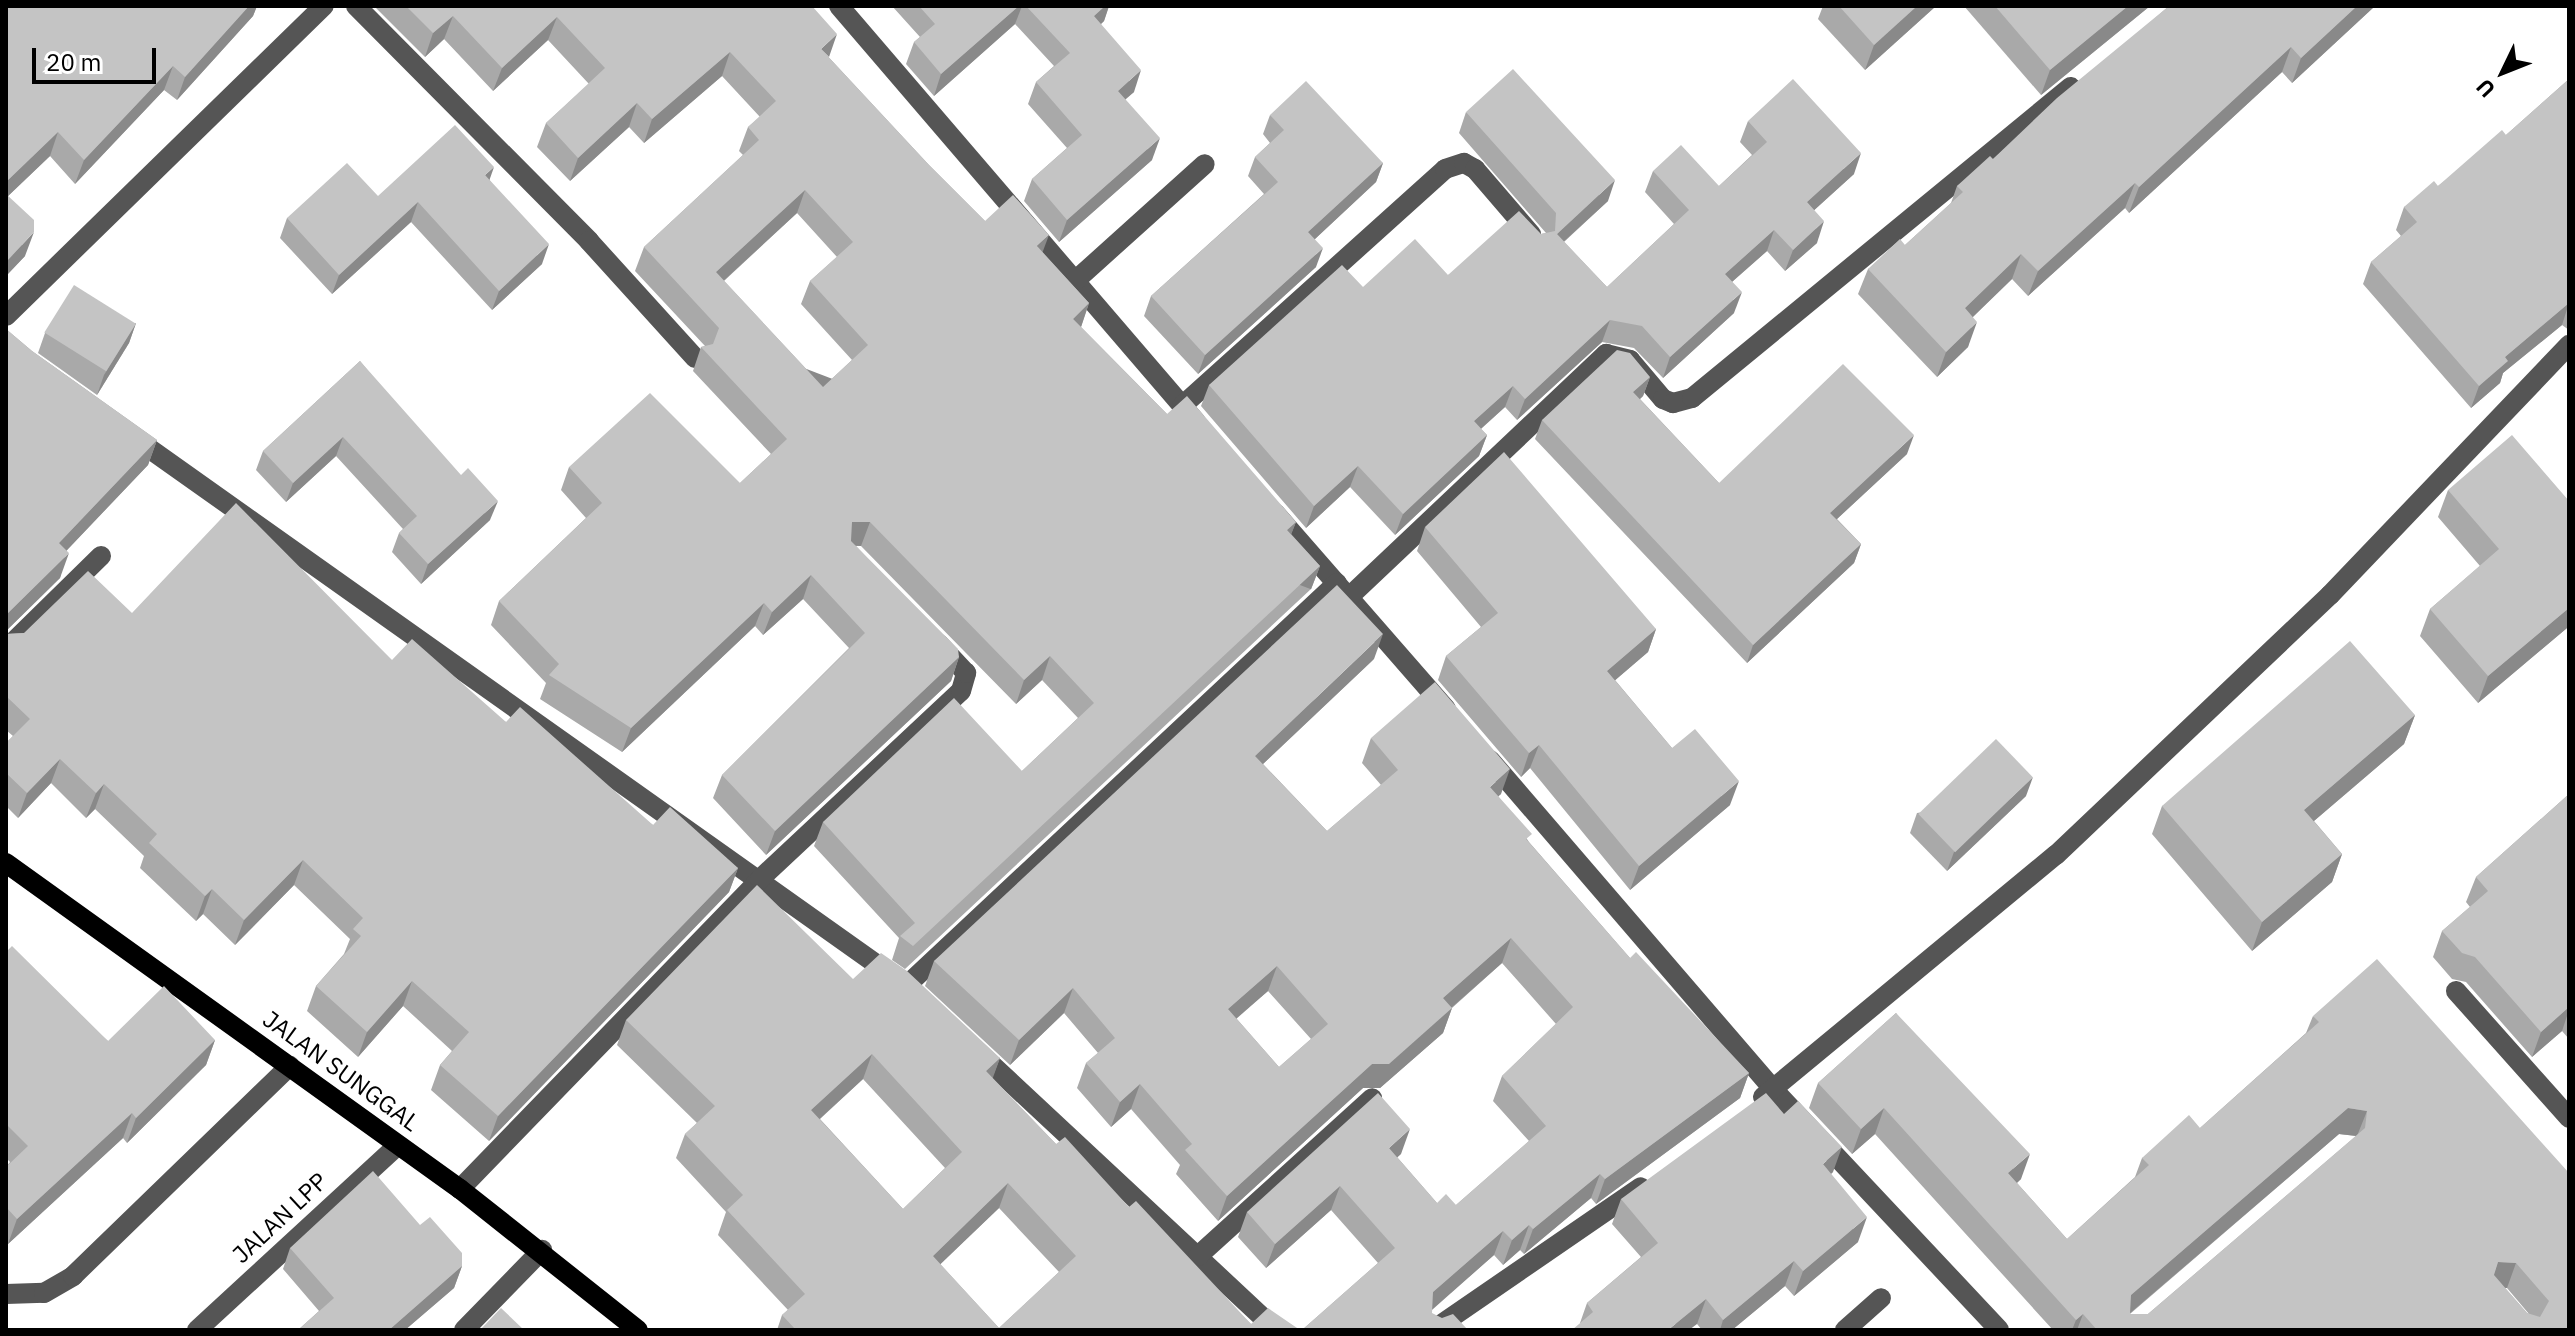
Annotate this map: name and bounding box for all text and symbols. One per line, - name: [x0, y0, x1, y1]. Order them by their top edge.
- scale bar: [36, 32, 160, 82]
- north arrow: [2463, 32, 2543, 112]
- text: 20 m: [46, 46, 101, 78]
- text: U: [2469, 73, 2501, 104]
- street label: JALAN SUNGGAL: [257, 1005, 425, 1137]
- street label: JALAN LPP: [227, 1167, 333, 1269]

